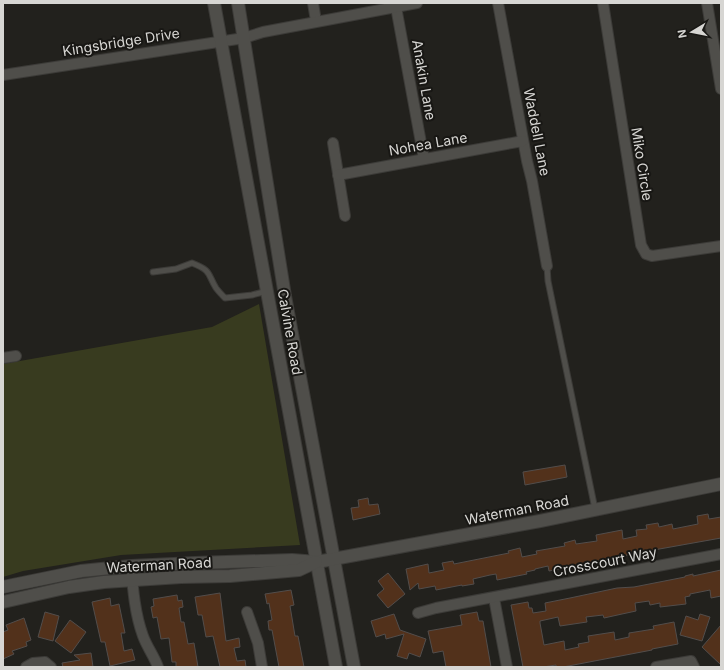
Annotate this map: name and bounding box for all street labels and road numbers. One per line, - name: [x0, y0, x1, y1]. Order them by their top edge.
- street label: Kingsbridge Drive: [61, 24, 181, 59]
- street label: Anakin Lane: [409, 38, 440, 121]
- street label: Waddell Lane: [521, 87, 554, 177]
- street label: Miko Circle: [628, 126, 657, 202]
- street label: Nohea Lane: [387, 128, 469, 159]
- street label: Calvine Road: [275, 288, 306, 376]
- street label: Waterman Road: [464, 491, 570, 528]
- street label: Crosscourt Way: [551, 543, 659, 580]
- street label: Waterman Road: [106, 553, 212, 576]

